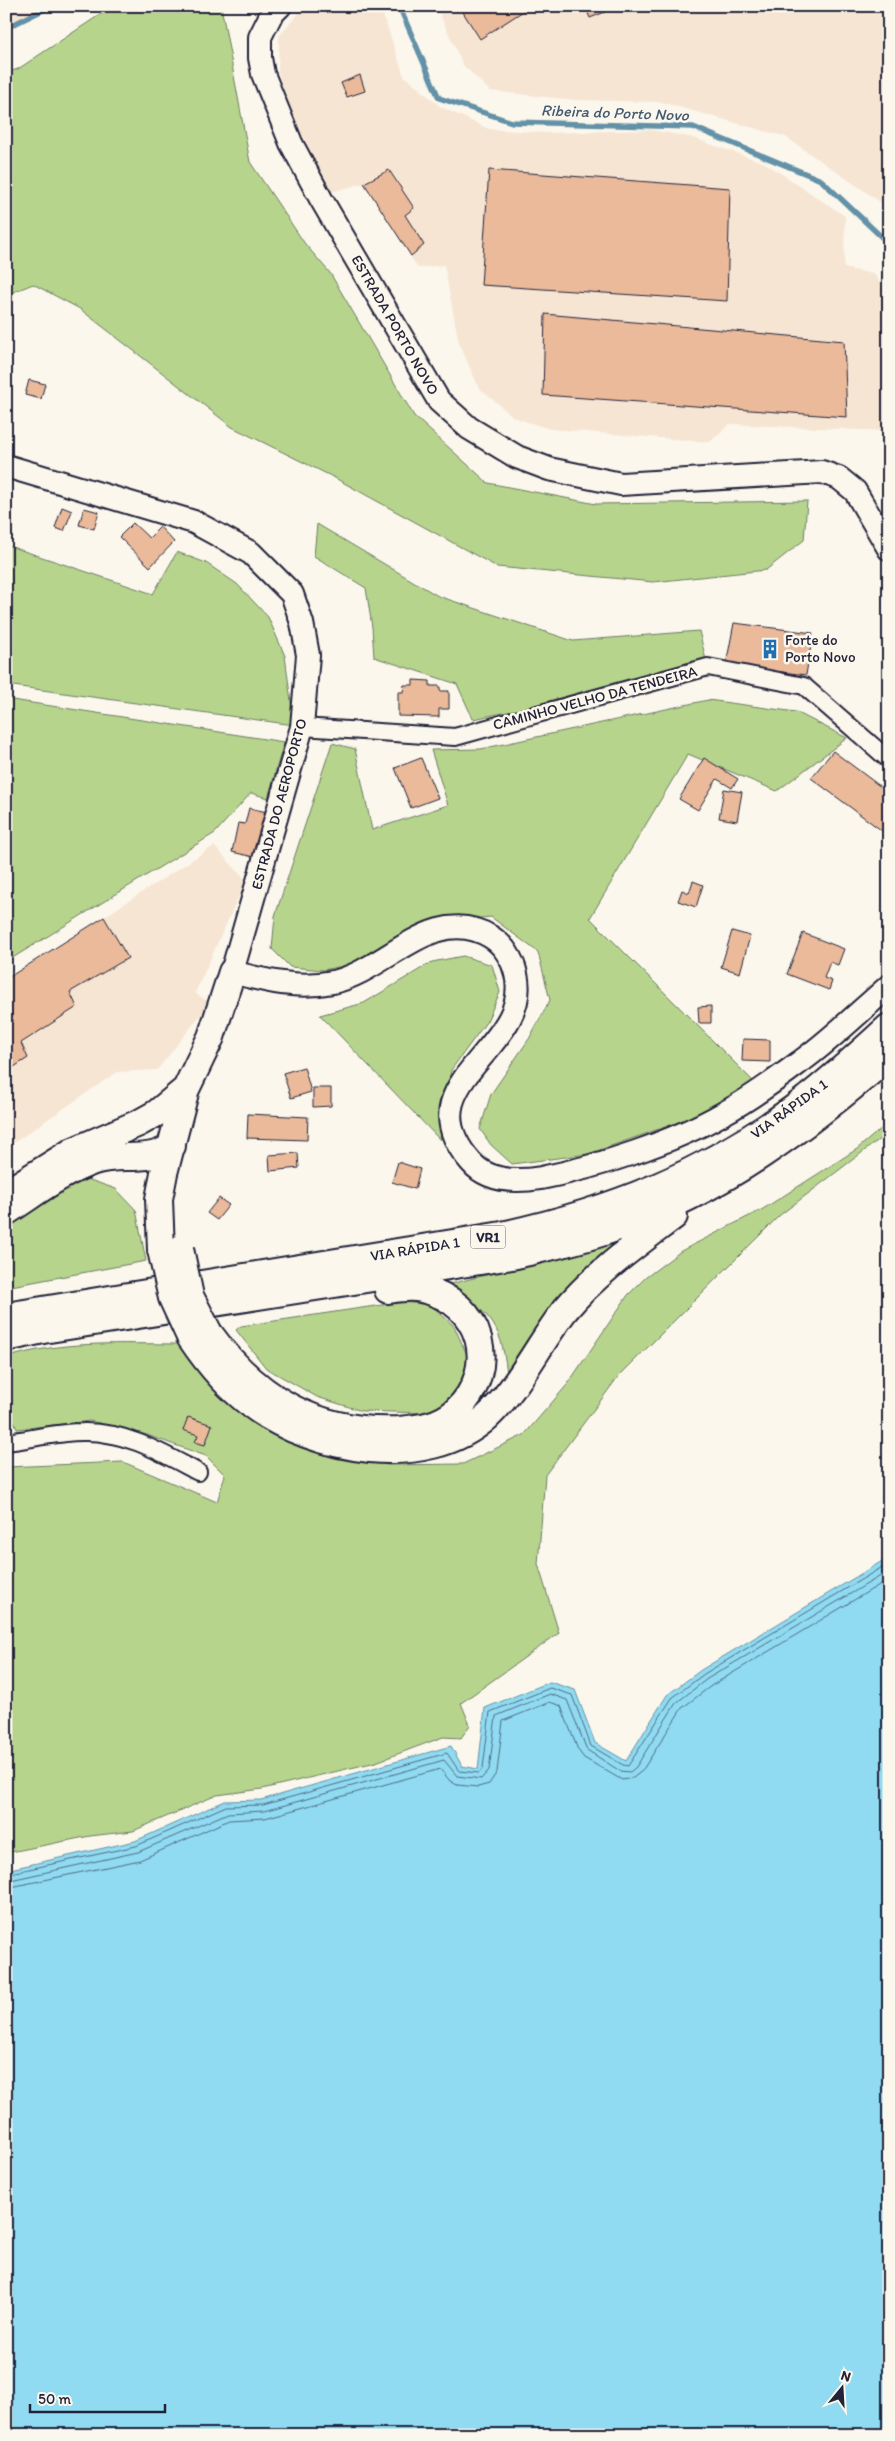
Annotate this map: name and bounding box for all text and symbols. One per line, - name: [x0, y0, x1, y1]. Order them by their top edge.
- water label: Ribeira do Porto Novo: [541, 100, 690, 125]
- street label: ESTRADA PORTO NOVO: [347, 252, 443, 398]
- place label: Forte do Porto Novo: [785, 631, 856, 666]
- building icon: Forte do Porto Novo: [759, 638, 781, 660]
- street label: CAMINHO VELHO DA TENDEIRA: [491, 662, 700, 734]
- street label: ESTRADA DO AEROPORTO: [247, 716, 311, 892]
- street label: VIA RÁPIDA 1: [747, 1075, 831, 1143]
- road number: VR1: [470, 1226, 506, 1248]
- street label: VIA RÁPIDA 1: [369, 1233, 461, 1265]
- north arrow: [818, 2364, 868, 2414]
- text: N: [839, 2367, 853, 2386]
- scale bar: [30, 2381, 165, 2413]
- text: 50 m: [38, 2390, 71, 2408]

